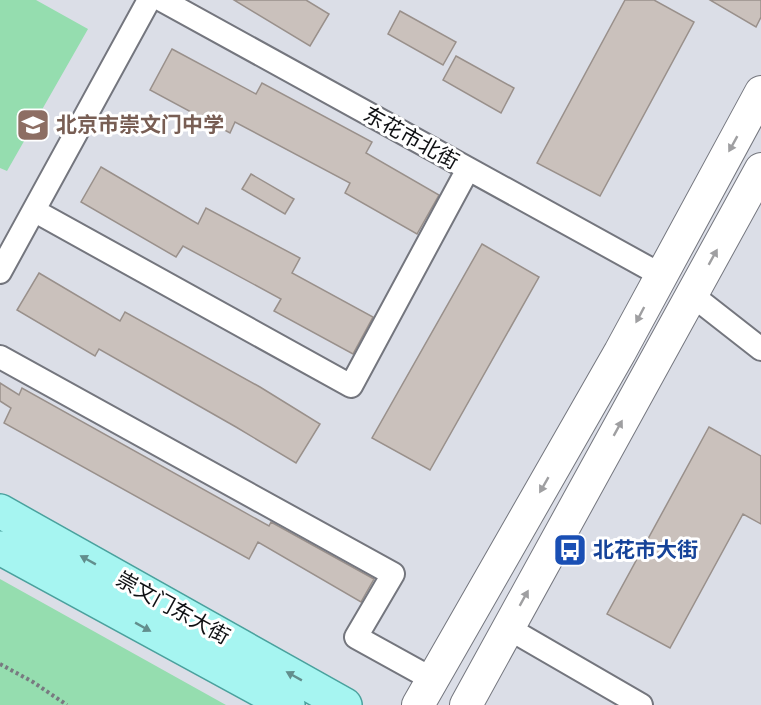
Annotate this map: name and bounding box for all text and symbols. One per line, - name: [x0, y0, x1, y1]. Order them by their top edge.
- street label: 东花市北街: [359, 102, 463, 175]
- school or university icon: 北京市崇文门中学: [15, 107, 51, 143]
- place label: 北京市崇文门中学: [56, 113, 224, 138]
- one-way arrow: [728, 136, 738, 153]
- one-way arrow: [708, 248, 718, 265]
- one-way arrow: [635, 307, 645, 324]
- one-way arrow: [613, 419, 623, 436]
- one-way arrow: [538, 477, 549, 493]
- bus stop icon: 北花市大街: [552, 532, 588, 568]
- place label: 北花市大街: [593, 538, 698, 563]
- one-way arrow: [79, 555, 96, 565]
- street label: 崇文门东大街: [112, 567, 234, 650]
- one-way arrow: [519, 589, 529, 606]
- one-way arrow: [135, 622, 152, 632]
- one-way arrow: [285, 671, 302, 681]

